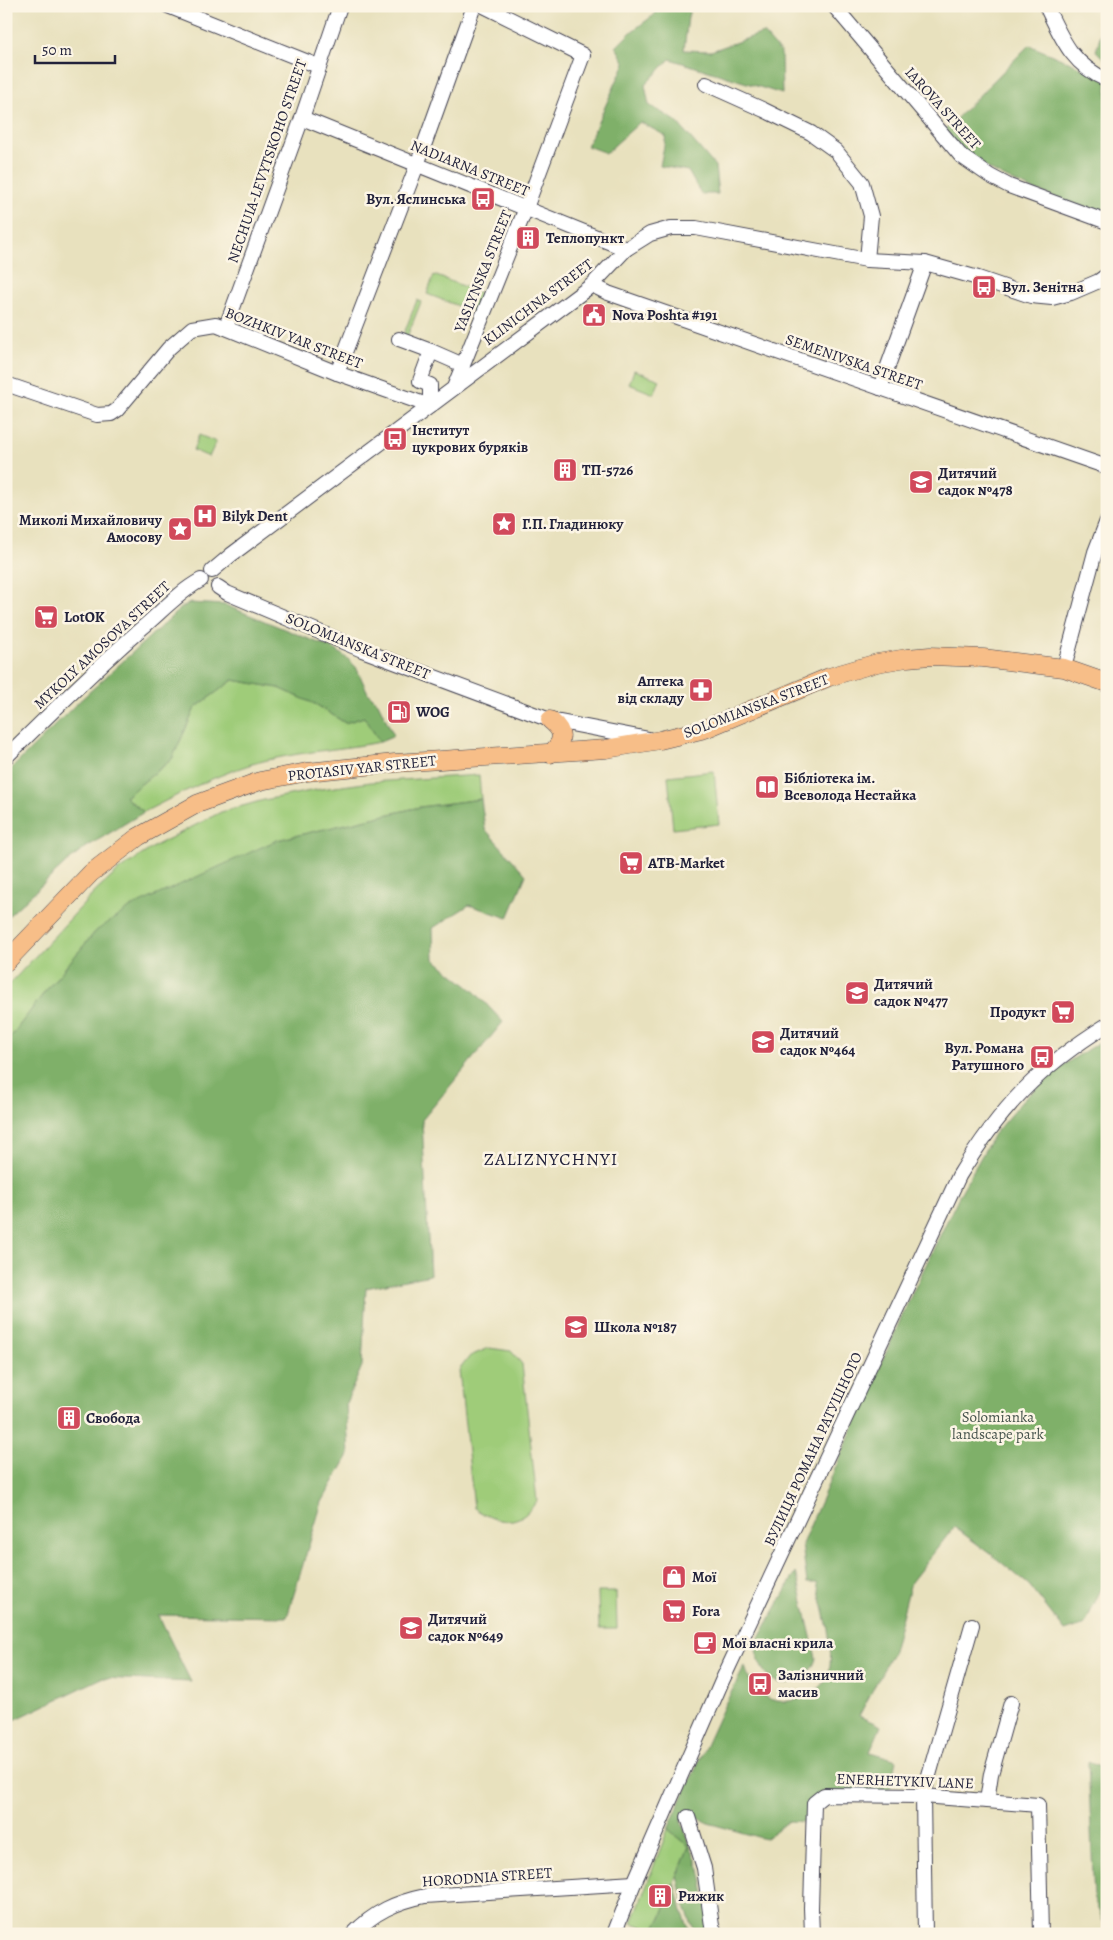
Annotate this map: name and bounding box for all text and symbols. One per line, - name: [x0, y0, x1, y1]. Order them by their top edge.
- scale bar: [35, 32, 115, 64]
- text: 50 m: [42, 40, 72, 60]
- street label: NECHUIA-LEVYTSKOHO STREET: [223, 56, 312, 266]
- street label: IAROVA STREET: [901, 62, 986, 154]
- street label: NADIARNA STREET: [408, 135, 533, 201]
- bus stop icon: Вул. Яслинська: [470, 186, 496, 212]
- place label: Вул. Яслинська: [366, 189, 467, 209]
- street label: YASLYNSKA STREET: [449, 206, 517, 336]
- building icon: Теплопункт: [515, 225, 541, 251]
- place label: Теплопункт: [546, 228, 624, 248]
- street label: KLINICHNA STREET: [479, 254, 598, 350]
- bus stop icon: Вул. Зенітна: [971, 274, 997, 300]
- place label: Вул. Зенітна: [1002, 277, 1085, 297]
- public building icon: Nova Poshta #191: [581, 302, 607, 328]
- street label: BOZHKIV YAR STREET: [222, 303, 366, 374]
- place label: Nova Poshta #191: [612, 305, 718, 325]
- street label: SEMENIVSKA STREET: [783, 329, 926, 395]
- place label: Інститут цукрових буряків: [412, 420, 528, 457]
- bus stop icon: Інститут цукрових буряків: [382, 426, 408, 452]
- building icon: ТП-5726: [552, 457, 578, 483]
- place label: ТП-5726: [582, 460, 633, 480]
- place label: Дитячий садок №478: [938, 463, 1013, 500]
- school or university icon: Дитячий садок №478: [908, 469, 934, 495]
- hospital icon: Bilyk Dent: [192, 503, 218, 529]
- place label: Bilyk Dent: [222, 506, 288, 526]
- place label: Миколі Михайловичу Амосову: [19, 510, 163, 547]
- place icon: Г.П. Гладинюку: [491, 511, 517, 537]
- place label: Г.П. Гладинюку: [522, 514, 624, 534]
- place icon: Миколі Михайловичу Амосову: [167, 516, 193, 542]
- street label: MYKOLY AMOSOVA STREET: [30, 576, 175, 713]
- supermarket icon: LotOK: [33, 604, 59, 630]
- place label: LotOK: [64, 607, 105, 627]
- street label: SOLOMIANSKA STREET: [283, 608, 434, 684]
- street label: SOLOMIANSKA STREET: [681, 669, 832, 743]
- place label: Аптека від складу: [618, 671, 685, 708]
- pharmacy icon: Аптека від складу: [688, 677, 714, 703]
- fuel station icon: WOG: [386, 699, 412, 725]
- place label: WOG: [415, 702, 450, 722]
- street label: PROTASIV YAR STREET: [287, 750, 438, 786]
- place label: Бібліотека ім. Всеволода Нестайка: [784, 768, 917, 805]
- library icon: Бібліотека ім. Всеволода Нестайка: [754, 774, 780, 800]
- supermarket icon: ATB-Market: [618, 850, 644, 876]
- place label: ATB-Market: [647, 853, 725, 873]
- place label: Дитячий садок №477: [874, 974, 949, 1011]
- school or university icon: Дитячий садок №477: [844, 980, 870, 1006]
- supermarket icon: Продукт: [1050, 999, 1076, 1025]
- place label: Продукт: [990, 1002, 1046, 1022]
- place label: Дитячий садок №464: [780, 1023, 855, 1060]
- school or university icon: Дитячий садок №464: [750, 1029, 776, 1055]
- place label: Вул. Романа Ратушного: [944, 1038, 1025, 1075]
- bus stop icon: Вул. Романа Ратушного: [1029, 1044, 1055, 1070]
- district label: ZALIZNYCHNYI: [484, 1147, 618, 1171]
- school or university icon: Школа №187: [563, 1314, 589, 1340]
- place label: Школа №187: [594, 1317, 677, 1337]
- street label: ВУЛИЦЯ РОМАНА РАТУШНОГО: [759, 1349, 867, 1549]
- building icon: Свобода: [56, 1405, 82, 1431]
- park label: Solomianka landscape park: [952, 1407, 1044, 1444]
- place label: Свобода: [86, 1408, 141, 1428]
- shop icon: Мої: [661, 1564, 687, 1590]
- place label: Мої: [692, 1567, 717, 1587]
- supermarket icon: Fora: [661, 1598, 687, 1624]
- place label: Fora: [692, 1601, 721, 1621]
- place label: Дитячий садок №649: [428, 1609, 503, 1646]
- school or university icon: Дитячий садок №649: [398, 1615, 424, 1641]
- cafe icon: Мої власні крила: [692, 1630, 718, 1656]
- place label: Мої власні крила: [722, 1633, 834, 1653]
- place label: Залізничний масив: [778, 1665, 864, 1702]
- bus stop icon: Залізничний масив: [747, 1671, 773, 1697]
- street label: ENERHETYKIV LANE: [836, 1769, 974, 1793]
- street label: HORODNIA STREET: [421, 1862, 554, 1892]
- building icon: Рижик: [647, 1883, 673, 1909]
- place label: Рижик: [678, 1886, 724, 1906]

